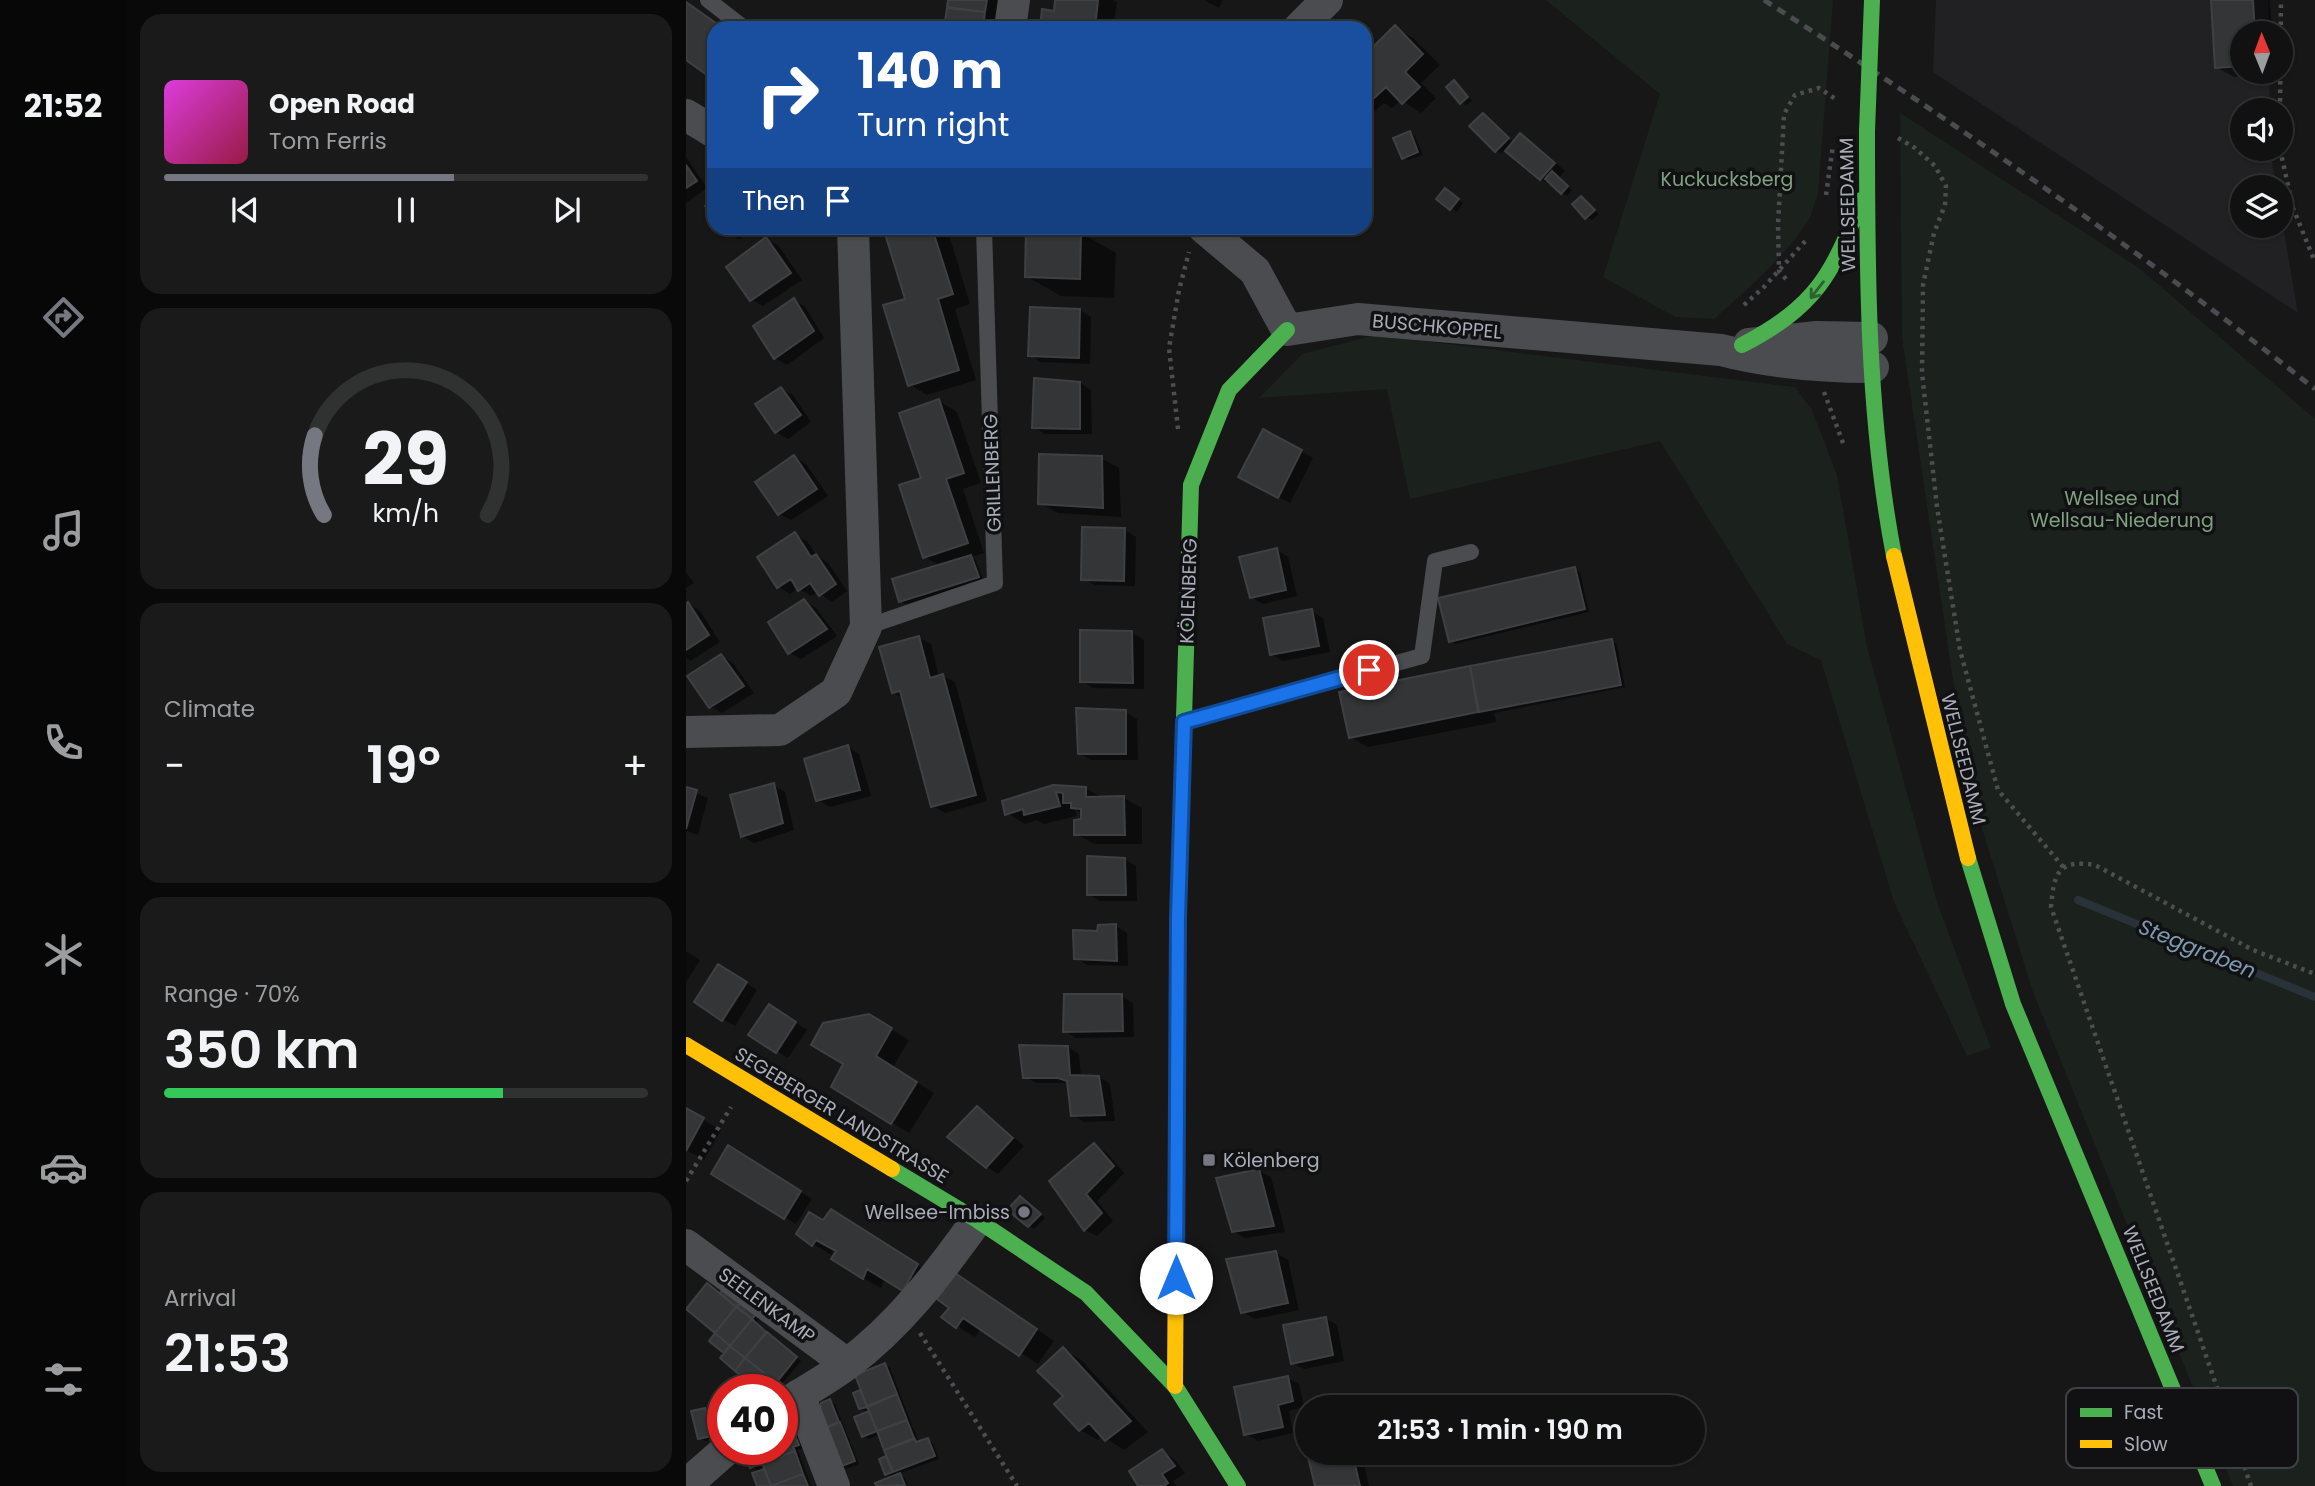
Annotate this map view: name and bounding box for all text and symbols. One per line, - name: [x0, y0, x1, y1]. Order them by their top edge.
- north arrow: [2230, 21, 2292, 84]
- map controls: [2230, 21, 2293, 238]
- text: 140 m: [857, 37, 1003, 105]
- icon: right: [742, 49, 833, 140]
- text: 21:52: [24, 83, 102, 128]
- text: Open Road: [269, 86, 415, 122]
- button: sound: [2230, 98, 2293, 161]
- text: Turn right: [857, 102, 1009, 147]
- text: Tom Ferris: [269, 125, 387, 157]
- street label: WELLSEEDAMM: [1833, 138, 1862, 272]
- park label: Kuckucksberg: [1661, 166, 1793, 193]
- button: layers: [2230, 175, 2293, 238]
- icon: arrive: [819, 182, 857, 220]
- text: Then: [742, 183, 805, 219]
- icon: previous: [226, 191, 264, 229]
- icon: pause: [387, 191, 425, 229]
- icon: next: [548, 191, 586, 229]
- one-way arrow: [1809, 280, 1824, 299]
- icon: directions: [39, 293, 88, 342]
- street label: BUSCHKOPPEL: [1371, 307, 1503, 346]
- text: 29: [363, 409, 449, 510]
- street label: GRILLENBERG: [977, 413, 1008, 533]
- park label: Wellsee und Wellsau-Niederung: [2030, 485, 2214, 534]
- text: km/h: [373, 495, 439, 530]
- icon: music: [39, 506, 88, 555]
- street label: KÖLENBERG: [1173, 538, 1204, 644]
- pin: [1339, 640, 1399, 700]
- icon: arrive: [1350, 651, 1388, 689]
- street label: WELLSEEDAMM: [1934, 691, 1993, 828]
- text: Climate: [164, 693, 255, 725]
- icon: phone: [39, 718, 88, 767]
- text: 19°: [366, 728, 441, 801]
- text: −: [164, 739, 185, 792]
- text: +: [622, 739, 648, 792]
- water label: Steggraben: [2134, 912, 2260, 985]
- icon: climate: [39, 930, 88, 979]
- text: Range · 70%: [164, 978, 300, 1010]
- text: 350 km: [164, 1013, 359, 1086]
- street label: SEGEBERGER LANDSTRASSE: [730, 1041, 954, 1190]
- icon: car: [39, 1143, 88, 1192]
- place label: Kölenberg: [1223, 1147, 1320, 1174]
- marker: Kölenberg: [1201, 1152, 1217, 1168]
- place label: Wellsee-Imbiss: [865, 1199, 1010, 1226]
- marker: Wellsee-Imbiss: [1016, 1204, 1032, 1220]
- street label: WELLSEEDAMM: [2116, 1222, 2191, 1357]
- position arrow: [1139, 1241, 1213, 1315]
- street label: SEELENKAMP: [713, 1261, 821, 1350]
- text: Arrival: [164, 1282, 236, 1314]
- text: 21:53: [164, 1317, 291, 1390]
- icon: filters: [39, 1355, 88, 1404]
- speed limit sign: 40: [707, 1374, 798, 1465]
- legend: [2066, 1388, 2298, 1468]
- text: Fast: [2124, 1399, 2163, 1426]
- text: 21:53 · 1 min · 190 m: [1377, 1412, 1623, 1448]
- text: Slow: [2124, 1431, 2168, 1458]

